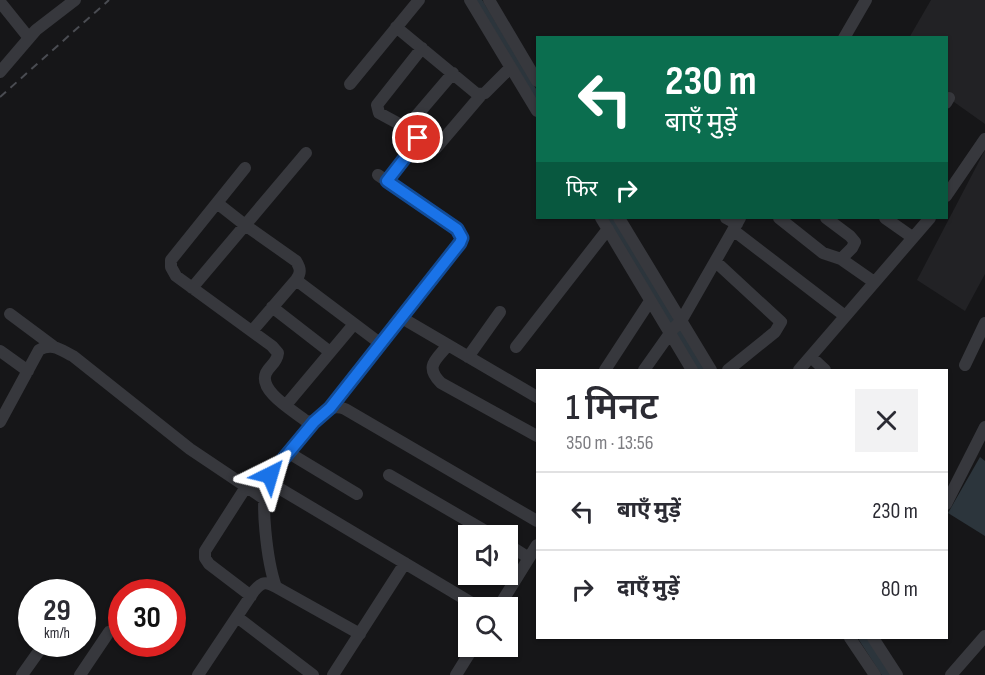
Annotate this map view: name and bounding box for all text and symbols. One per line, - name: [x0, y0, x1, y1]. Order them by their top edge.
- text: 230 m: [665, 56, 757, 107]
- icon: left: [566, 60, 644, 138]
- text: बाएँ मुड़ें: [665, 107, 737, 139]
- pin: [392, 112, 443, 163]
- icon: arrive: [401, 121, 434, 154]
- icon: right: [610, 174, 643, 207]
- text: फिर: [566, 176, 598, 203]
- text: 1 मिनट: [566, 387, 658, 430]
- button: close: [855, 389, 918, 452]
- text: 350 m · 13:56: [566, 431, 654, 455]
- position arrow: [238, 443, 302, 507]
- icon: left: [566, 495, 599, 528]
- text: बाएँ मुड़ें: [617, 497, 681, 524]
- text: 230 m: [872, 498, 918, 525]
- map controls: [458, 525, 518, 657]
- button: sound: [458, 525, 518, 585]
- icon: right: [566, 573, 599, 606]
- text: दाएँ मुड़ें: [617, 575, 680, 602]
- text: 80 m: [881, 576, 918, 603]
- speed limit sign: 30: [108, 579, 186, 657]
- text: 29: [43, 593, 71, 629]
- button: search: [458, 597, 518, 657]
- text: km/h: [44, 624, 70, 643]

